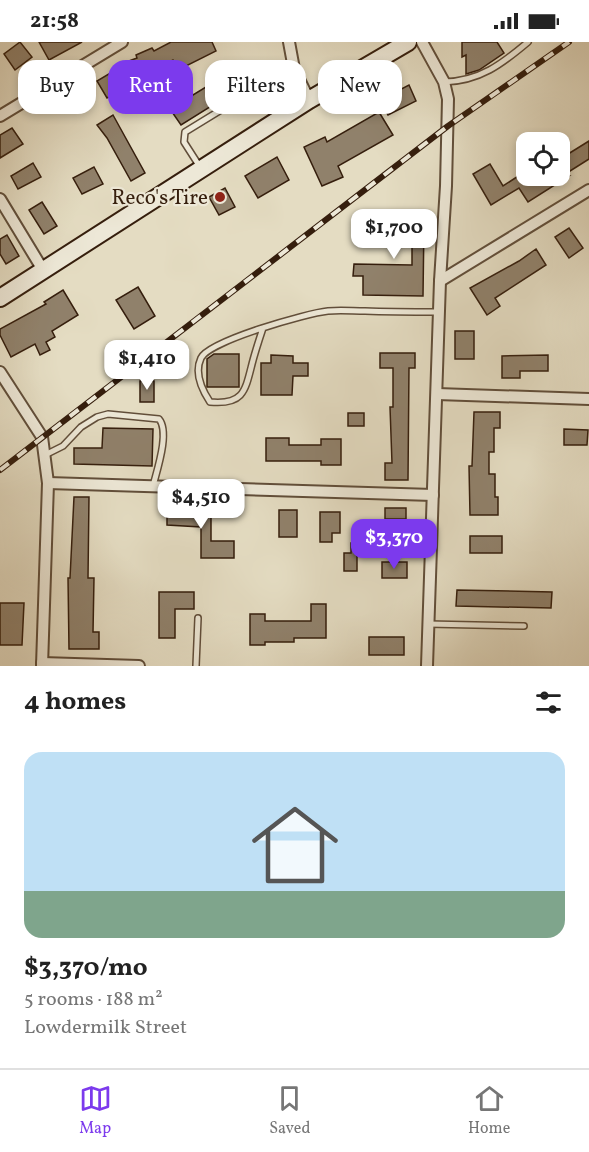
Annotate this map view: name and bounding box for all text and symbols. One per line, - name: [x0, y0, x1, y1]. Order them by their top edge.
- text: 21:58: [30, 6, 79, 37]
- chip: Buy: [18, 60, 96, 114]
- chip: Rent: [108, 60, 193, 114]
- chip: Filters: [205, 60, 306, 114]
- chip: New: [318, 60, 402, 114]
- map controls: [516, 132, 570, 186]
- button: locate: [516, 132, 570, 186]
- place label: Reco's Tire: [112, 184, 208, 213]
- marker: Reco's Tire: [213, 190, 227, 204]
- pin: $1,700: [345, 209, 443, 260]
- text: $1,700: [365, 214, 423, 242]
- pin: $1,410: [98, 340, 196, 391]
- text: $1,410: [118, 345, 176, 373]
- pin: $4,510: [152, 479, 250, 530]
- text: $4,510: [172, 484, 230, 512]
- pin: $3,370: [345, 519, 443, 570]
- text: $3,370: [365, 524, 423, 552]
- text: 4 homes: [24, 684, 126, 720]
- icon: filters: [532, 686, 565, 719]
- icon: home: [241, 791, 349, 899]
- text: $3,370/mo: [24, 950, 148, 986]
- text: 5 rooms · 188 m²: [24, 986, 163, 1014]
- text: Lowdermilk Street: [24, 1014, 187, 1042]
- tab: Map: [79, 1082, 112, 1140]
- tab: Saved: [269, 1082, 310, 1140]
- tab: Home: [468, 1082, 510, 1140]

